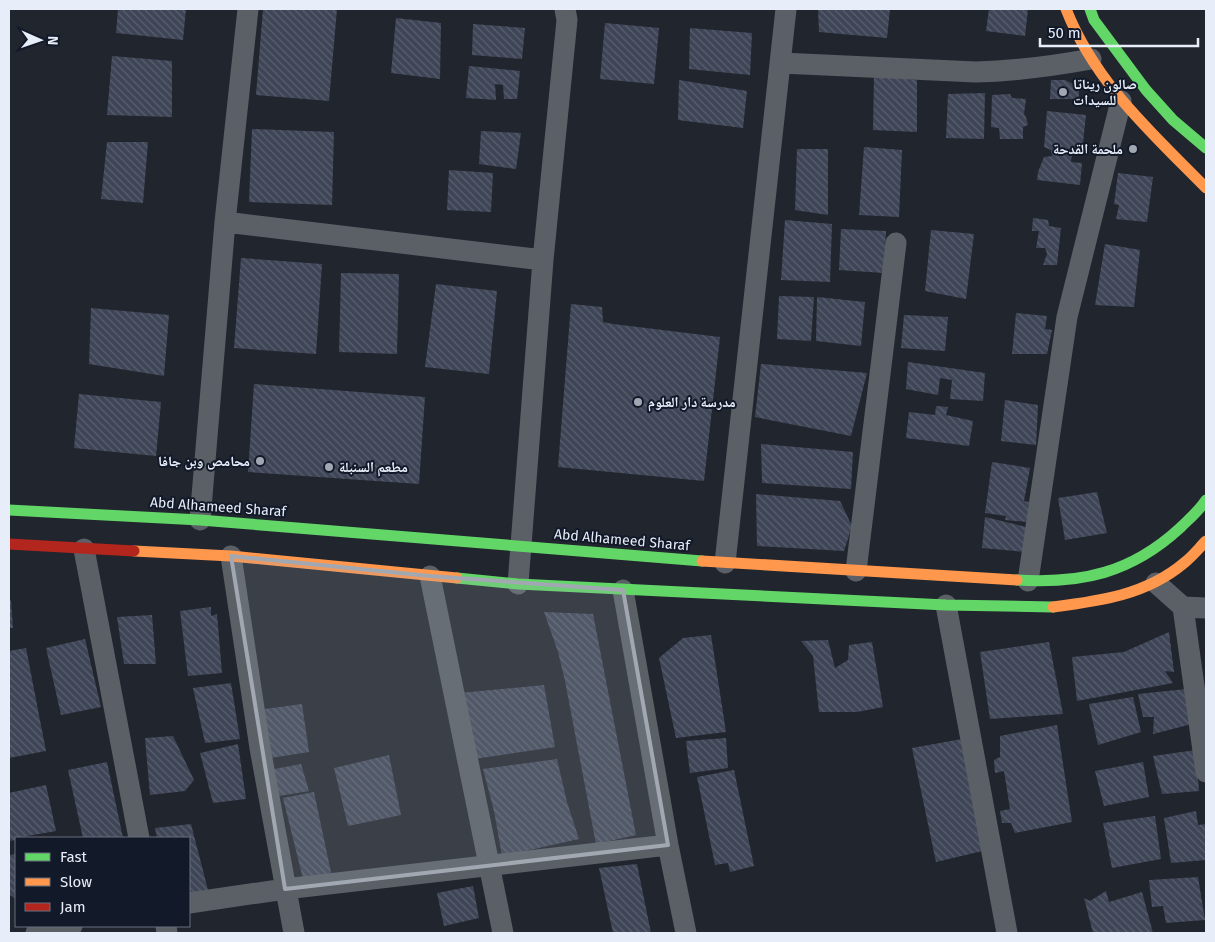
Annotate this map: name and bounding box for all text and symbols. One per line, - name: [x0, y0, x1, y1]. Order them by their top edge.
- north arrow: [15, 15, 65, 65]
- scale bar: [1040, 15, 1198, 47]
- text: 50 m: [1048, 24, 1081, 42]
- text: N: [44, 35, 61, 45]
- place label: صالون ريناتا للسيدات: [1073, 76, 1137, 109]
- marker: صالون ريناتا للسيدات: [1057, 86, 1069, 98]
- place label: ملحمة القدحة: [1053, 141, 1123, 158]
- marker: ملحمة القدحة: [1127, 143, 1139, 155]
- place label: مدرسة دار العلوم: [648, 394, 736, 412]
- marker: مدرسة دار العلوم: [632, 396, 644, 408]
- place label: محامص وبن جافا: [158, 453, 250, 470]
- marker: محامص وبن جافا: [254, 455, 266, 467]
- place label: مطعم السنبلة: [339, 459, 408, 477]
- marker: مطعم السنبلة: [323, 461, 335, 473]
- street label: Abd Alhameed Sharaf: [149, 494, 288, 520]
- street label: Abd Alhameed Sharaf: [553, 526, 692, 555]
- legend: [15, 837, 190, 927]
- text: Fast: [60, 848, 87, 866]
- text: Slow: [60, 873, 92, 891]
- text: Jam: [60, 898, 86, 916]

